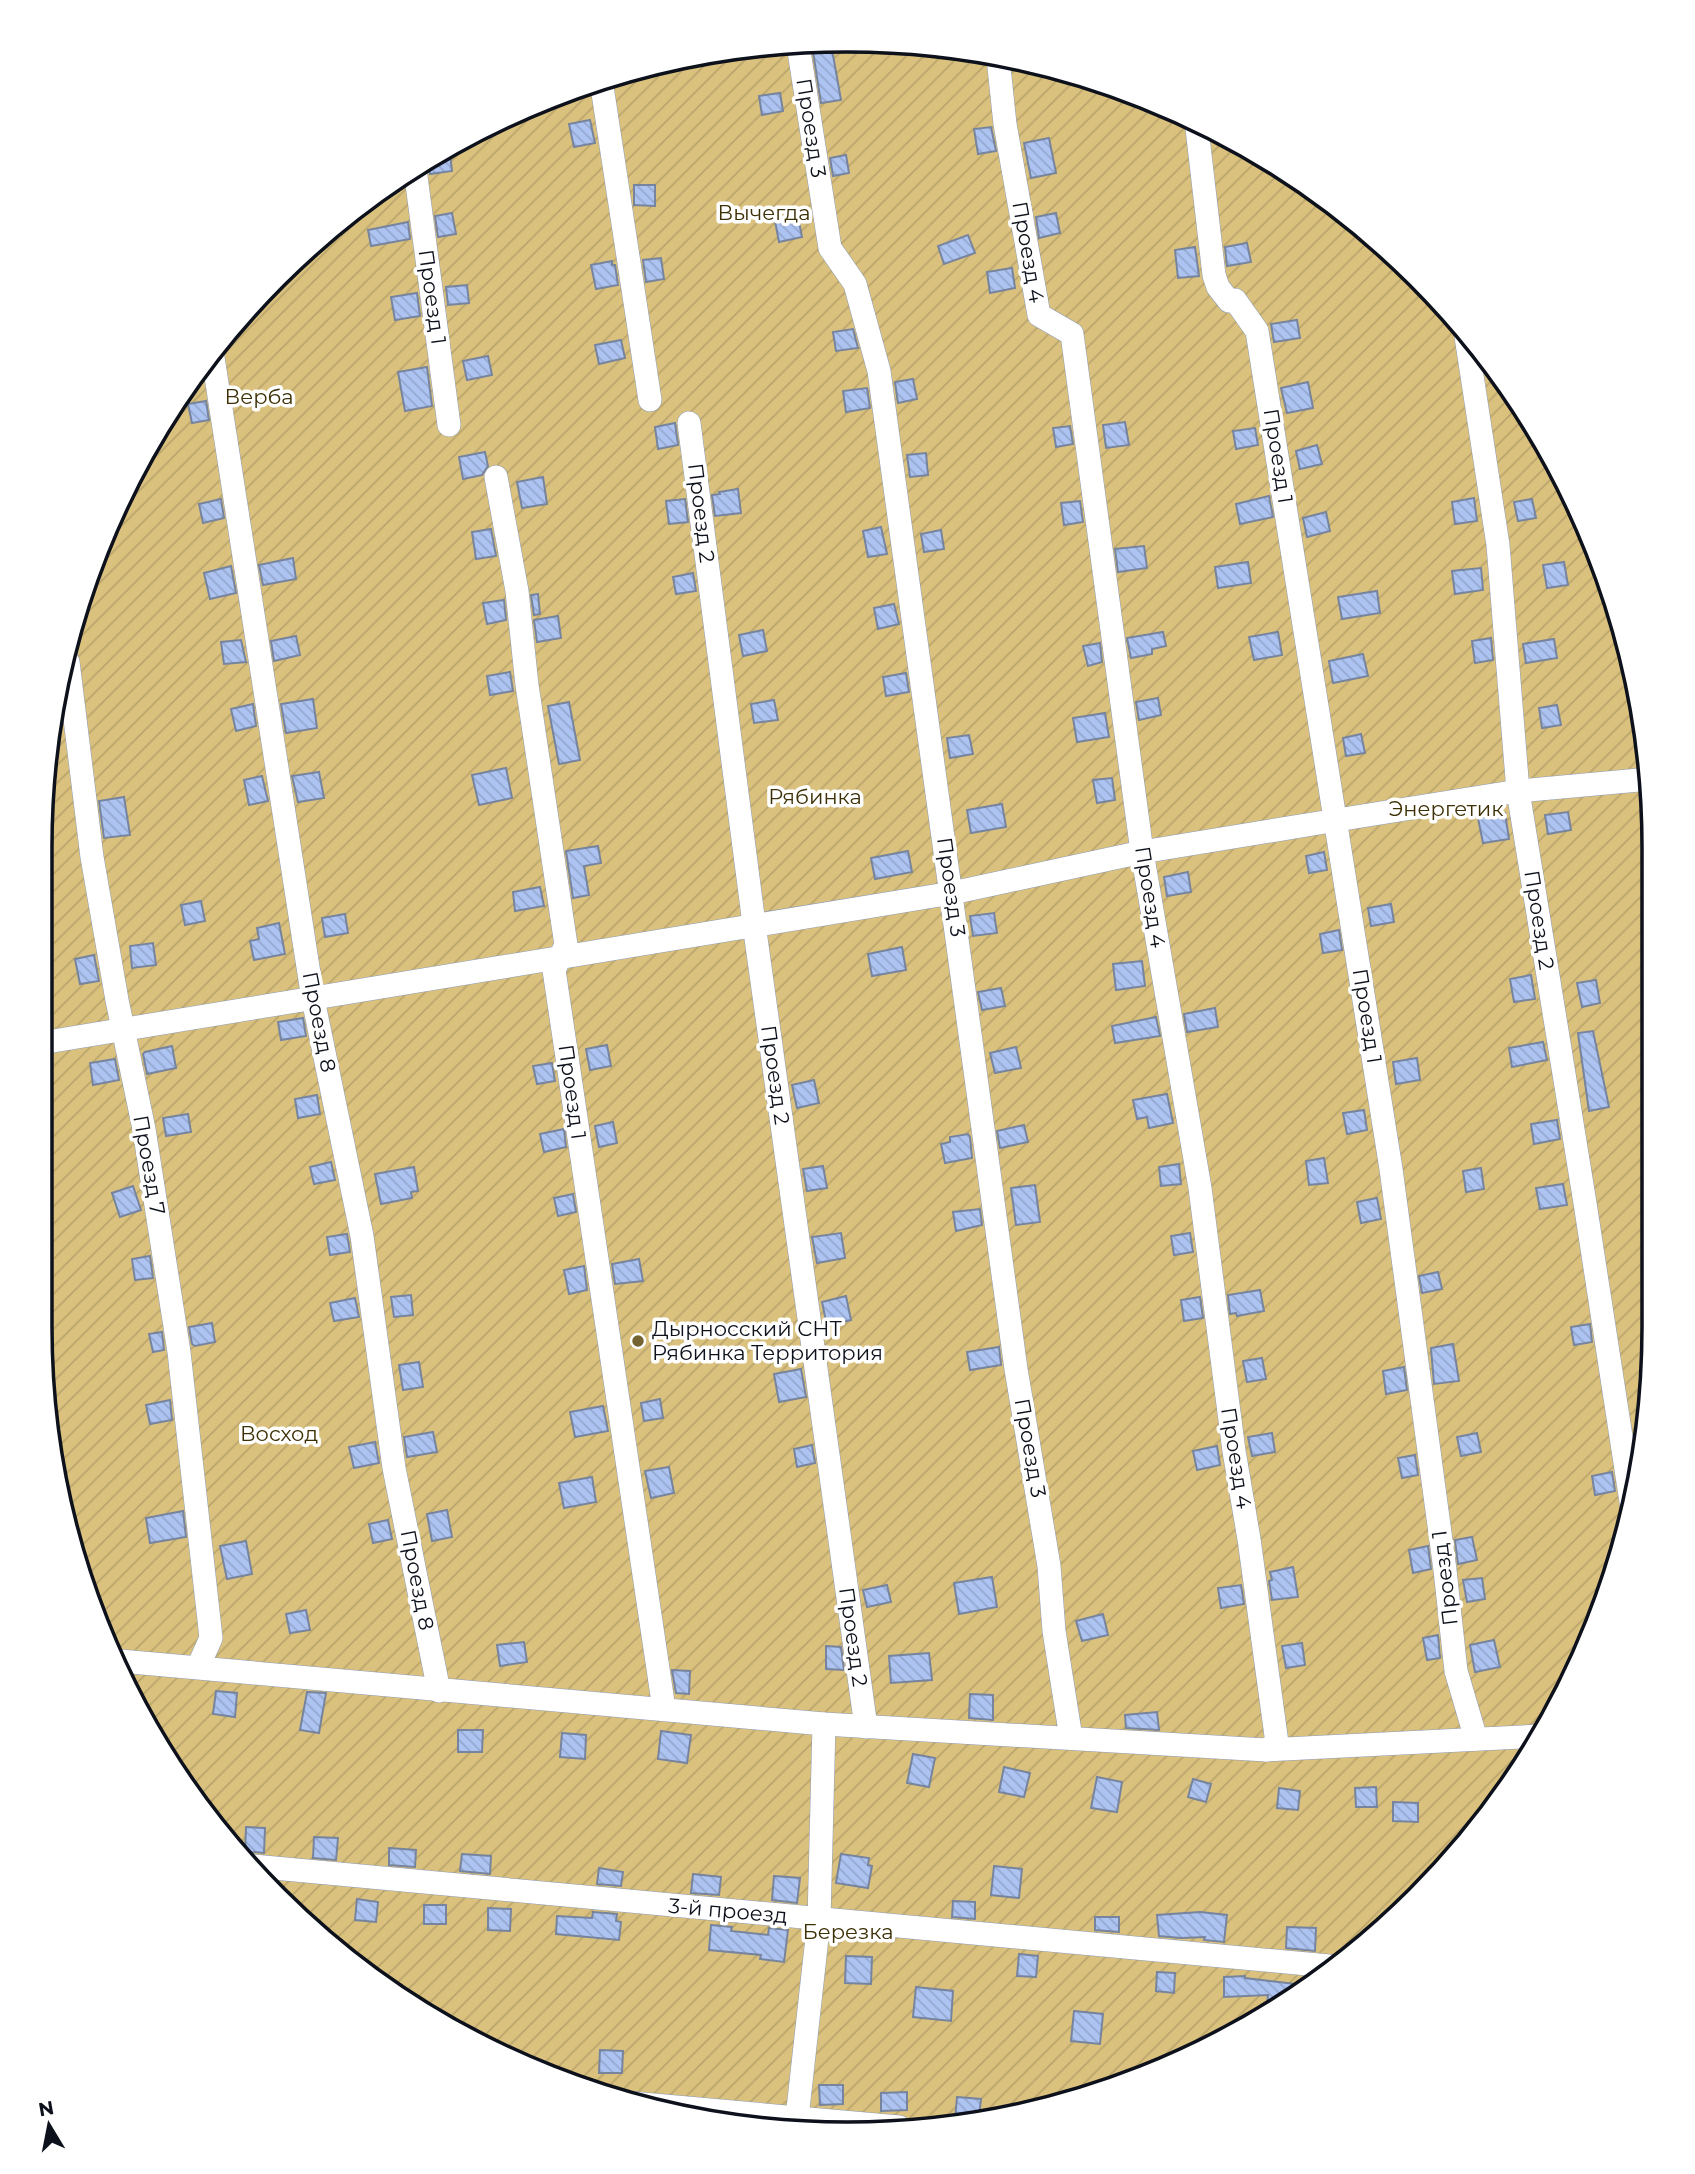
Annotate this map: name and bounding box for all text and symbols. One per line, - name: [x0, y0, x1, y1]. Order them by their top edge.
- street label: Проезд 3: [791, 76, 832, 179]
- street label: Проезд 4: [1007, 199, 1050, 305]
- park label: Вычегда: [718, 200, 811, 225]
- street label: Проезд 1: [413, 248, 452, 346]
- park label: Верба: [224, 384, 294, 409]
- street label: Проезд 1: [1259, 407, 1298, 505]
- street label: Проезд 2: [683, 462, 720, 564]
- park label: Рябинка: [768, 784, 862, 809]
- park label: Энергетик: [1389, 796, 1503, 821]
- street label: Проезд 3: [932, 836, 971, 938]
- street label: Проезд 4: [1130, 844, 1171, 950]
- street label: Проезд 2: [1519, 868, 1560, 972]
- street label: Проезд 1: [1348, 967, 1387, 1065]
- street label: Проезд 8: [298, 970, 341, 1074]
- street label: Проезд 2: [756, 1023, 795, 1126]
- street label: Проезд 1: [553, 1043, 592, 1141]
- street label: Проезд 7: [128, 1113, 171, 1217]
- place label: Дырносский СНТ Рябинка Территория: [652, 1316, 883, 1365]
- marker: Дырносский СНТ Рябинка Территория: [630, 1333, 646, 1349]
- street label: Проезд 3: [1009, 1396, 1052, 1499]
- street label: Проезд 4: [1216, 1405, 1257, 1511]
- park label: Восход: [240, 1421, 318, 1446]
- street label: Проезд 8: [396, 1528, 439, 1632]
- street label: Проезд 1: [1426, 1529, 1463, 1627]
- street label: Проезд 2: [834, 1585, 873, 1688]
- street label: 3-й проезд: [667, 1893, 789, 1928]
- park label: Березка: [802, 1919, 894, 1944]
- north arrow: [14, 2090, 84, 2160]
- text: N: [37, 2096, 56, 2121]

